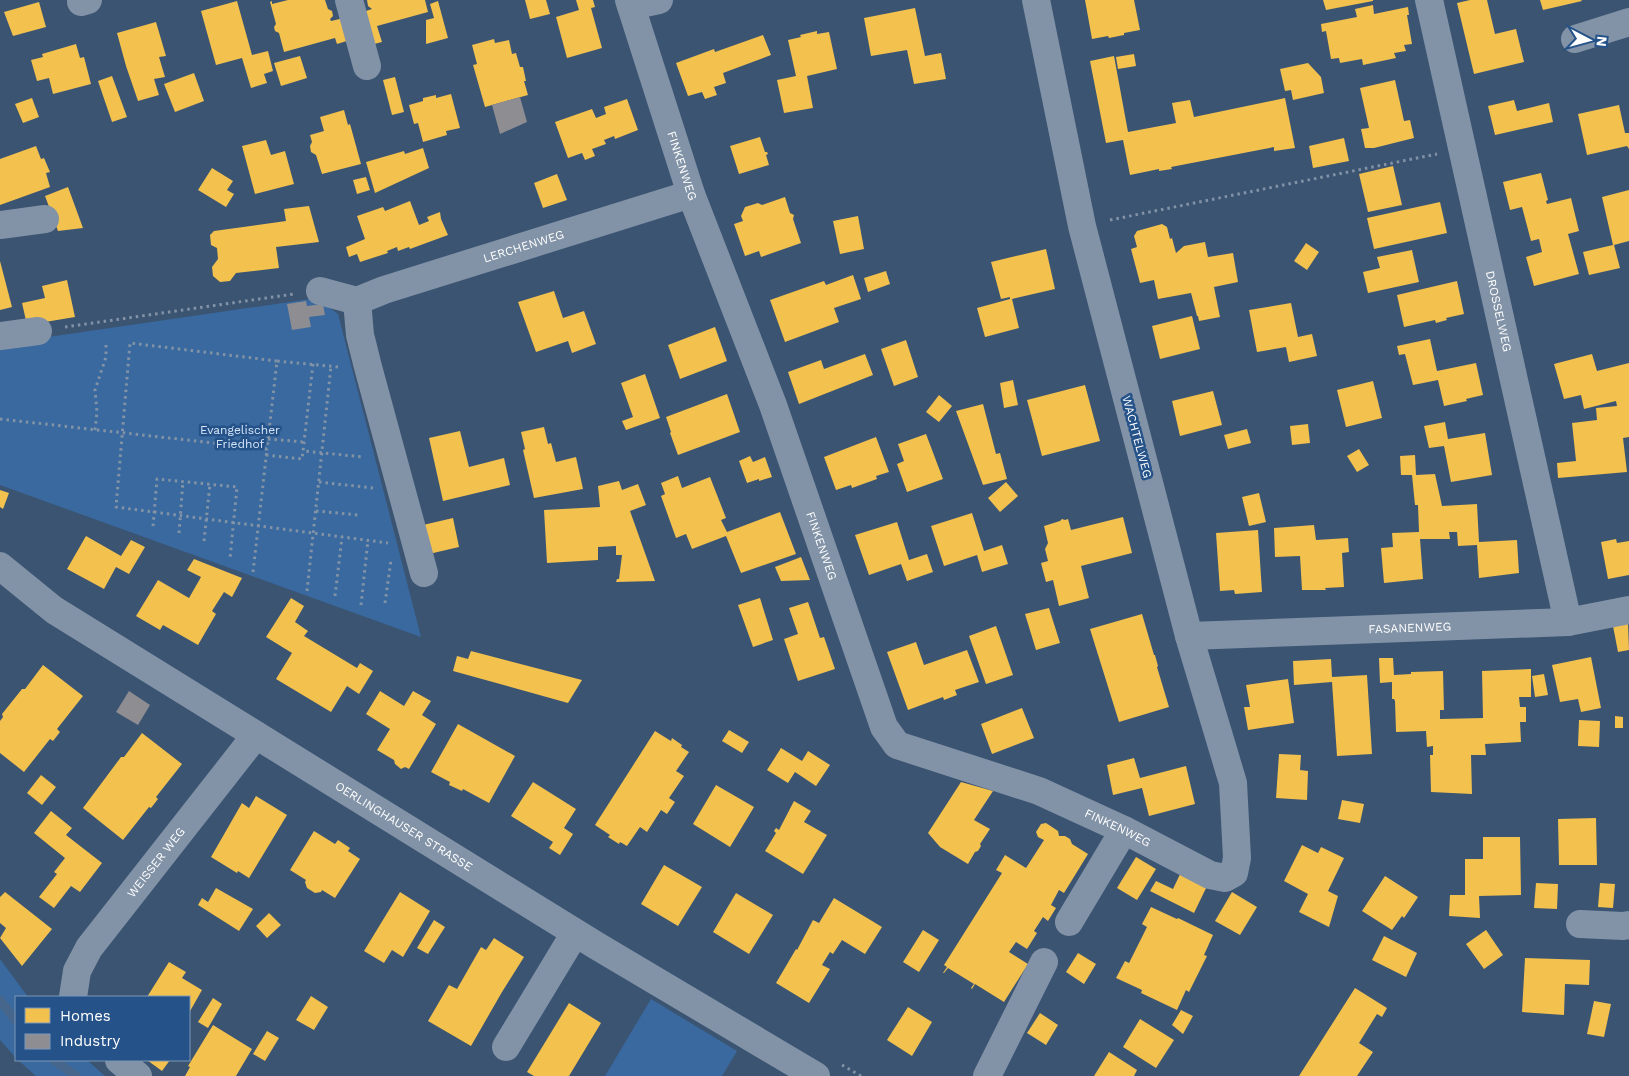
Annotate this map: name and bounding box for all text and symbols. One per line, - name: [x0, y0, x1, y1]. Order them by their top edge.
- north arrow: [1564, 15, 1614, 65]
- text: N: [1593, 35, 1610, 47]
- street label: FINKENWEG: [664, 129, 700, 202]
- street label: LERCHENWEG: [481, 227, 566, 266]
- street label: DROSSELWEG: [1483, 269, 1514, 353]
- street label: WACHTELWEG: [1119, 394, 1155, 480]
- park label: Evangelischer Friedhof: [200, 423, 280, 451]
- street label: FINKENWEG: [803, 510, 840, 582]
- street label: FASANENWEG: [1368, 619, 1452, 636]
- street label: OERLINGHAUSER STRASSE: [333, 779, 475, 874]
- street label: FINKENWEG: [1082, 806, 1153, 850]
- street label: WEISSER WEG: [124, 825, 188, 900]
- legend: [15, 996, 190, 1061]
- text: Homes: [60, 1007, 111, 1025]
- text: Industry: [60, 1032, 121, 1050]

